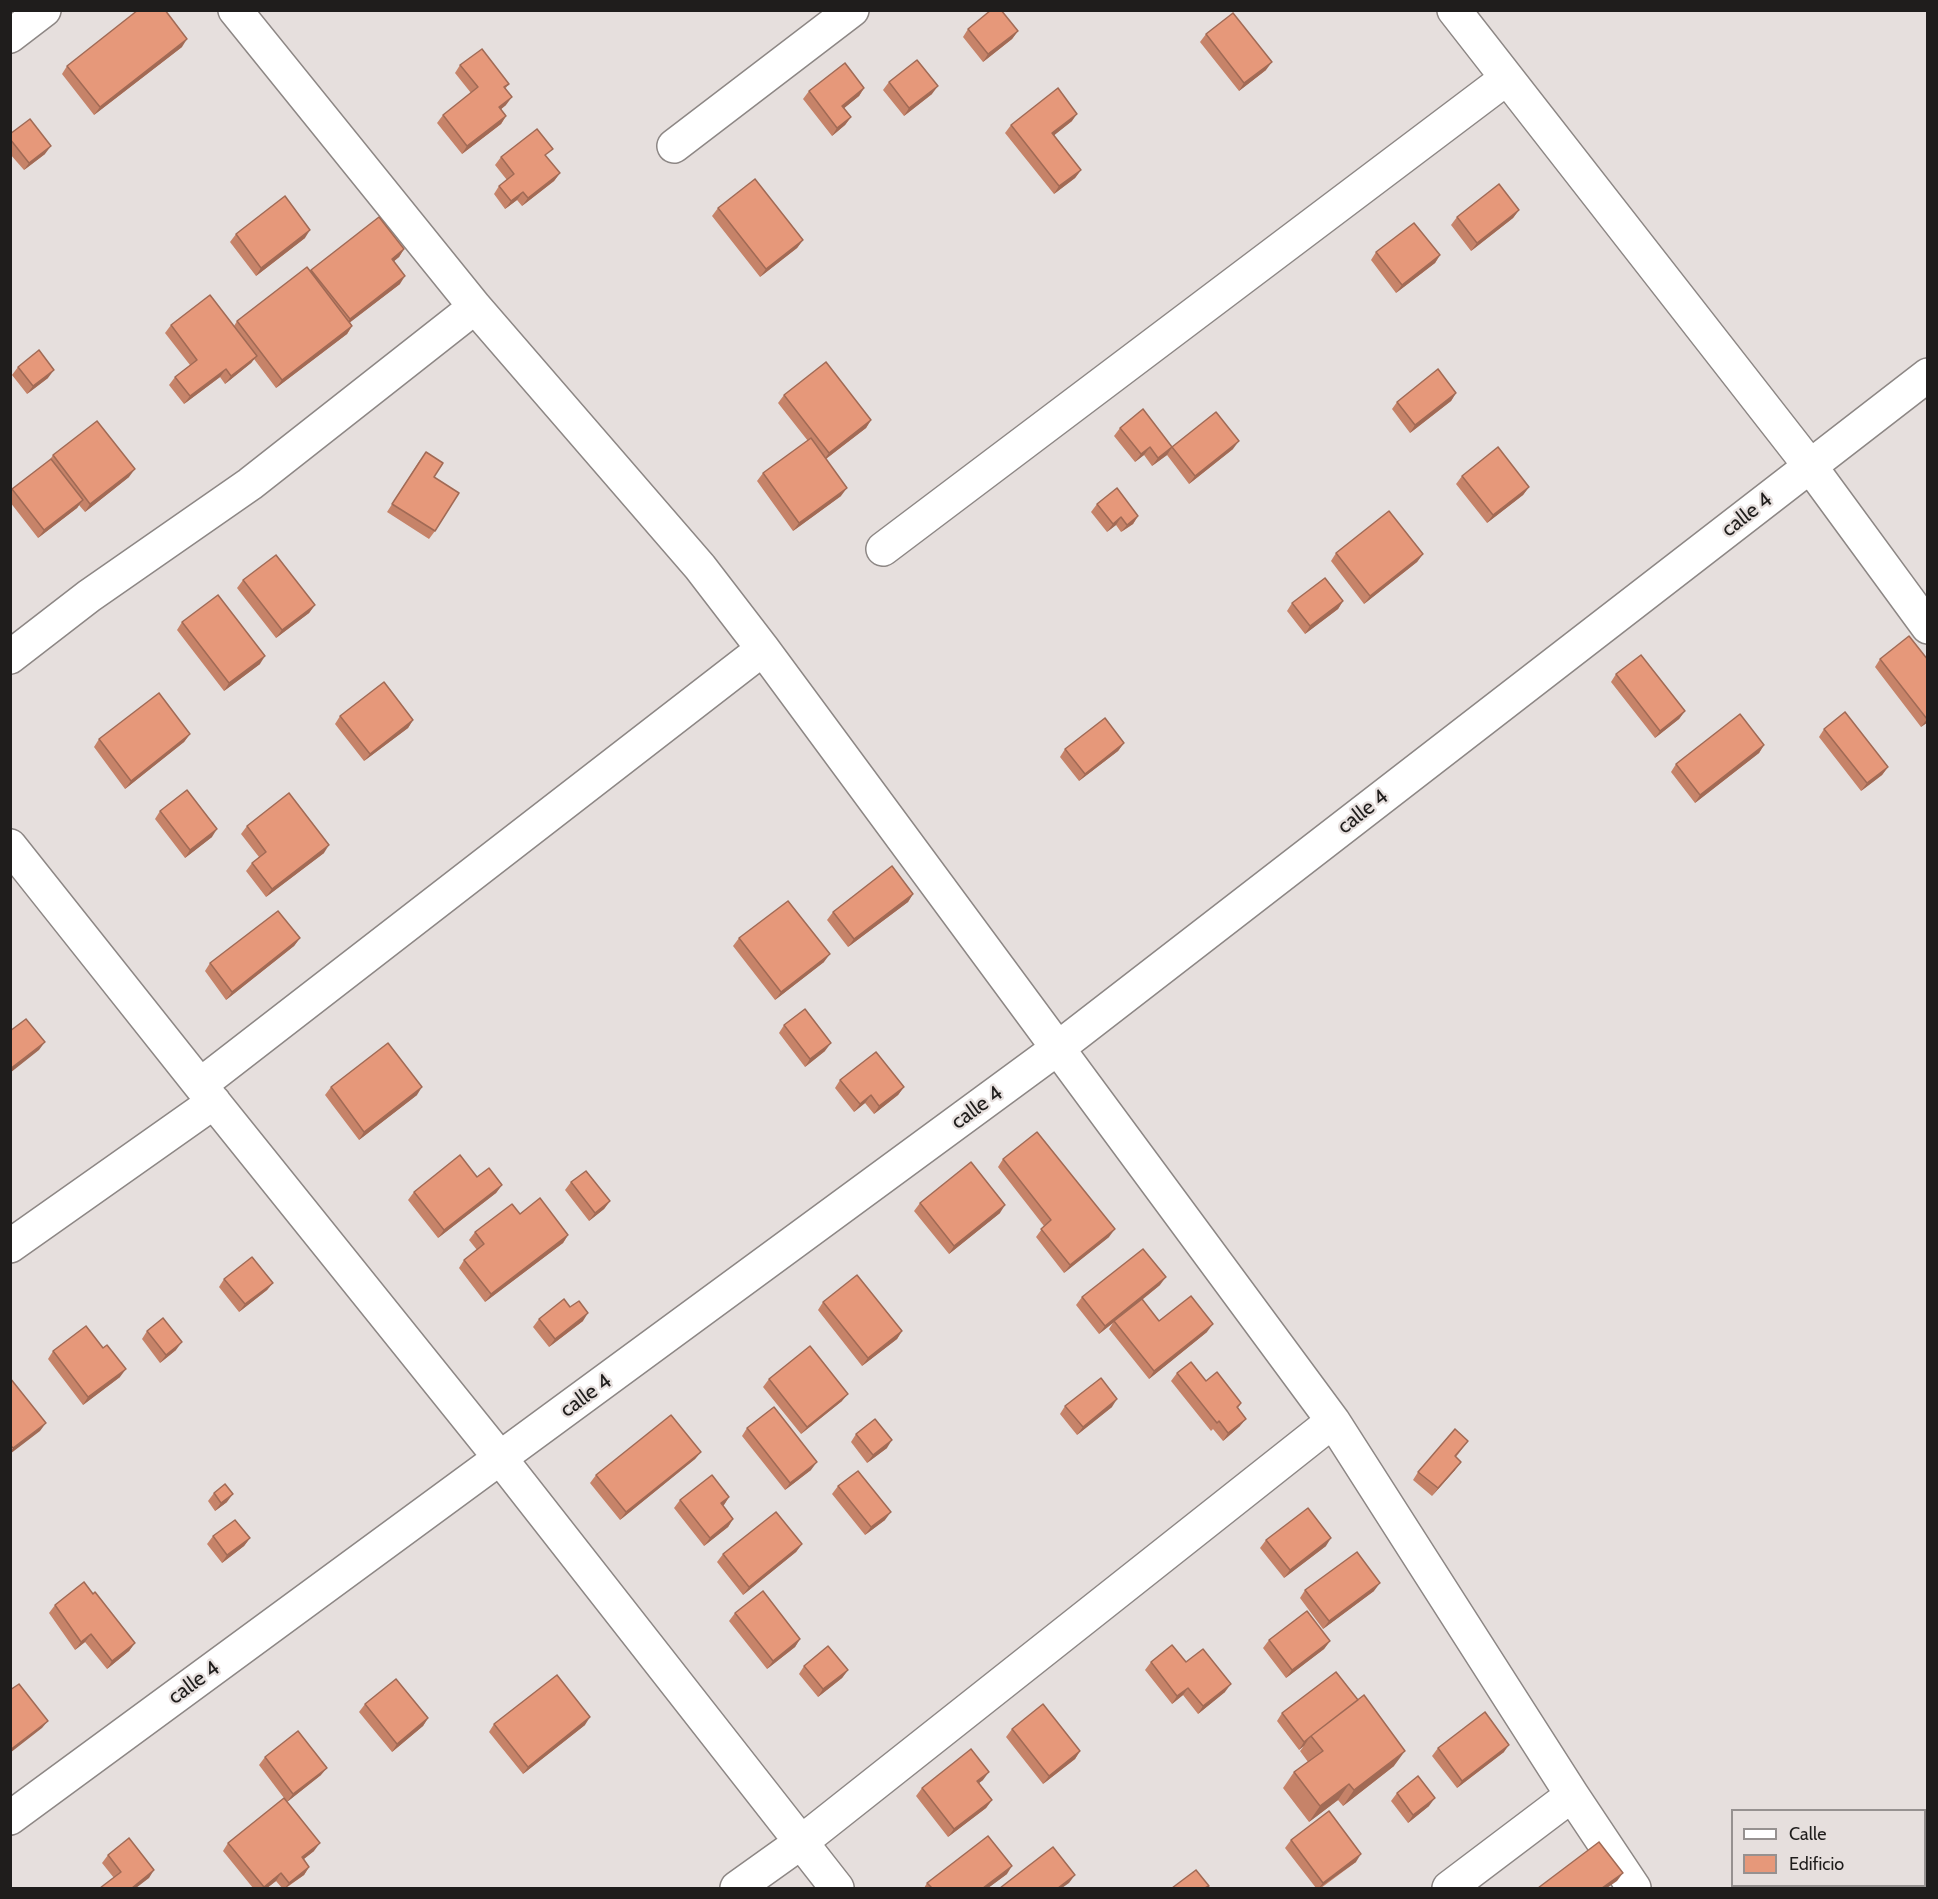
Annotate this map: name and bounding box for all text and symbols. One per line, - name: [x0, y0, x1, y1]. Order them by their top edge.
- street label: calle 4: [1717, 488, 1777, 542]
- street label: calle 4: [1333, 785, 1393, 839]
- street label: calle 4: [947, 1081, 1007, 1135]
- street label: calle 4: [556, 1369, 616, 1423]
- street label: calle 4: [164, 1656, 224, 1710]
- legend: [1731, 1809, 1926, 1887]
- text: Calle: [1789, 1823, 1826, 1845]
- text: Edificio: [1789, 1853, 1844, 1875]

